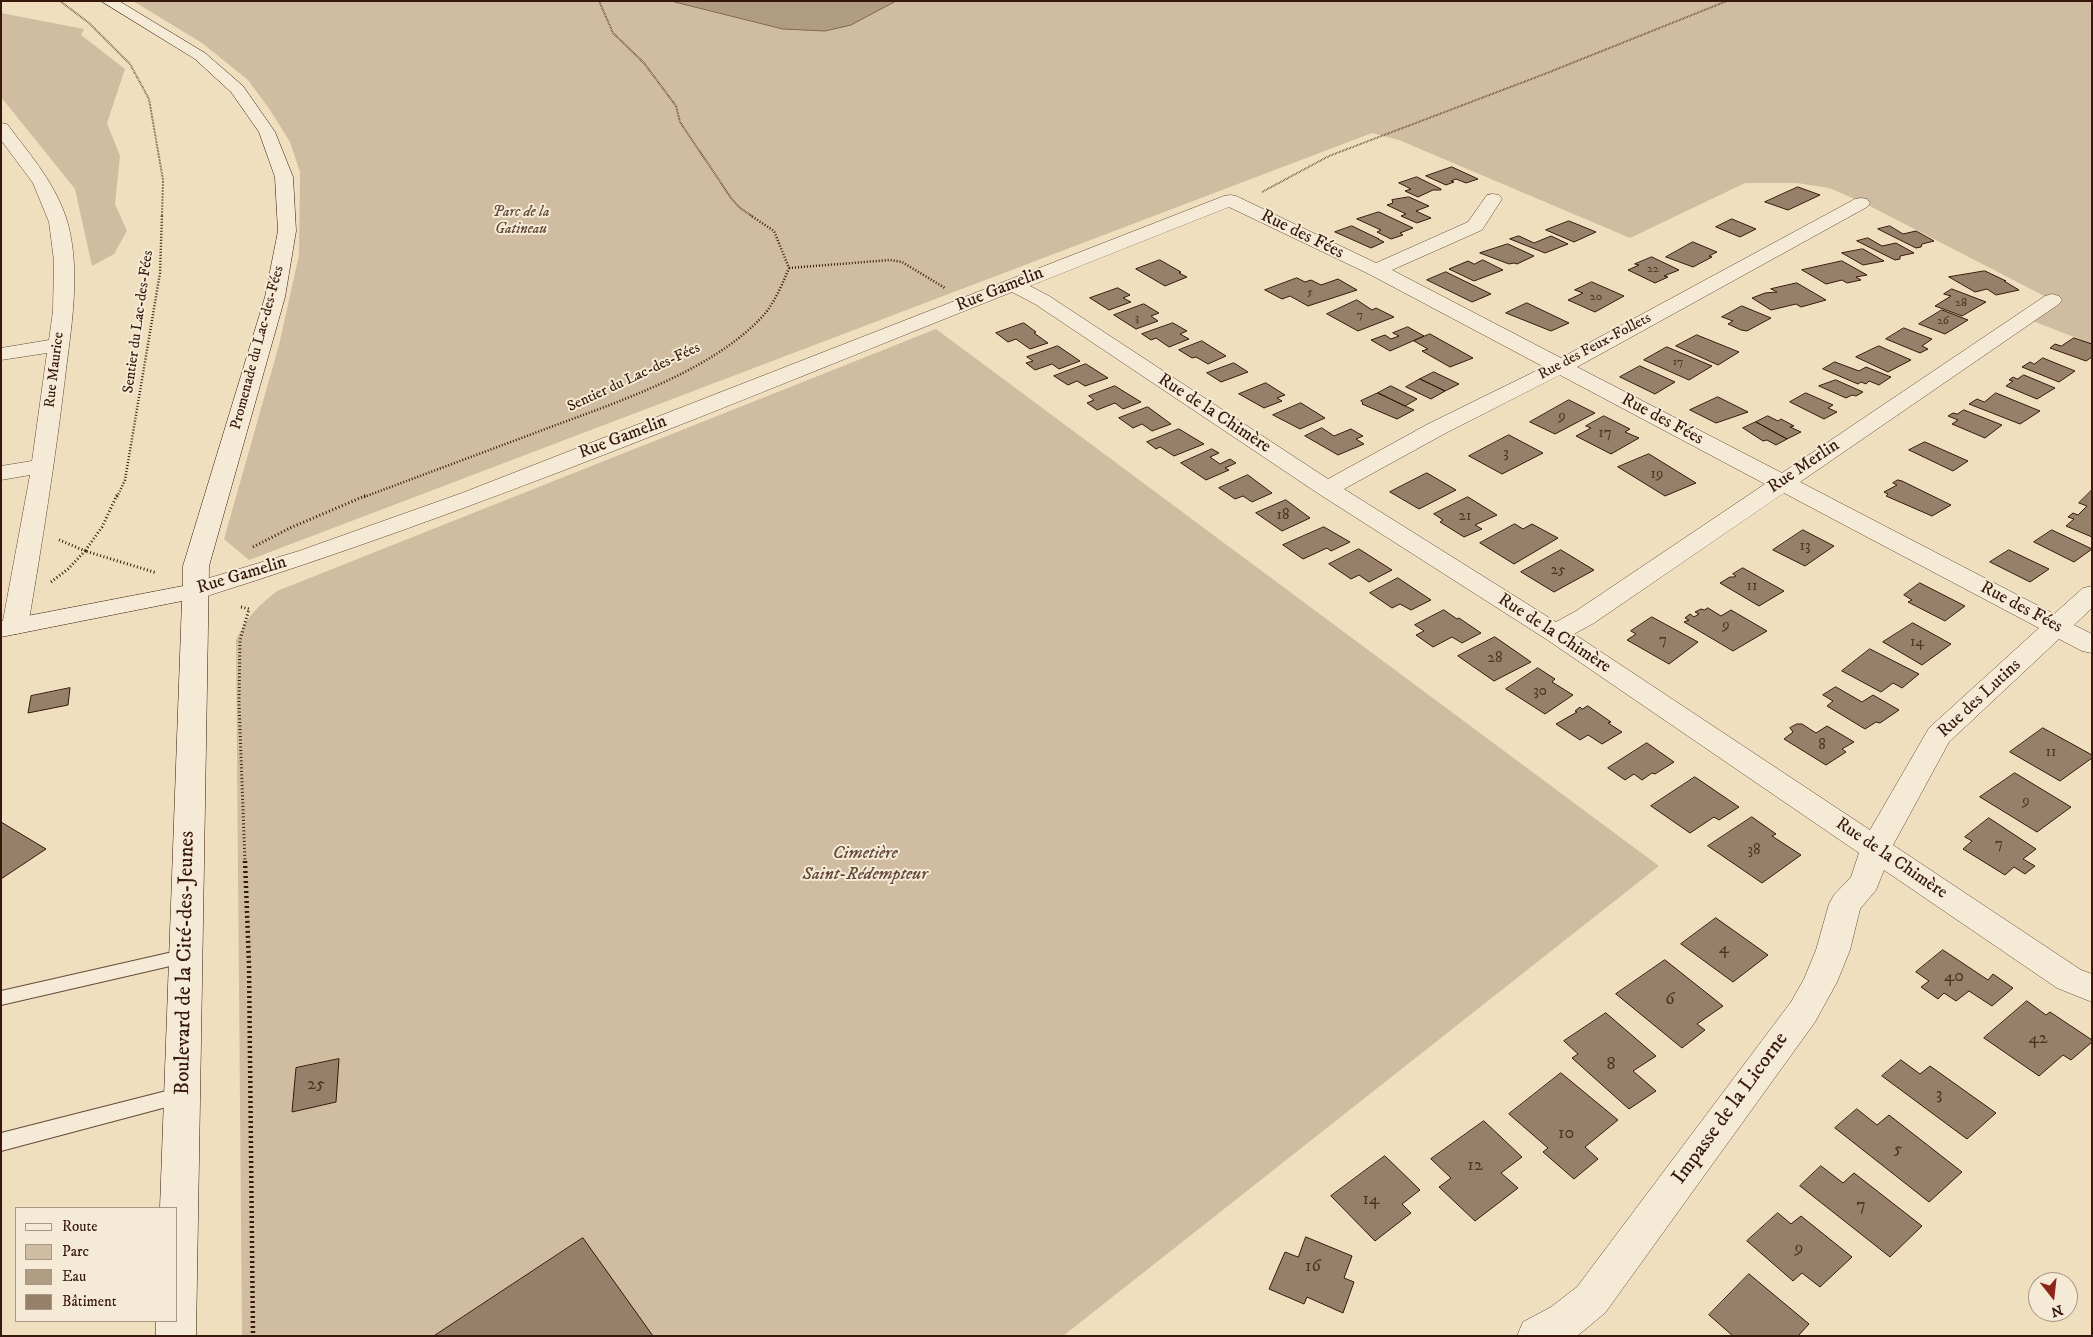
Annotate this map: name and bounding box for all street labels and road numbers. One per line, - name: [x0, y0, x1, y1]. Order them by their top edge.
- street label: Rue des Fées: [1257, 206, 1347, 264]
- street label: Sentier du Lac-des-Fées: [120, 249, 158, 395]
- street label: Rue Gamelin: [953, 263, 1047, 317]
- street label: Promenade du Lac-des-Fées: [227, 264, 289, 432]
- street label: Rue des Feux-Follets: [1535, 310, 1655, 384]
- street label: Rue Maurice: [41, 331, 69, 409]
- street label: Sentier du Lac-des-Fées: [565, 339, 703, 417]
- street label: Rue de la Chimère: [1153, 369, 1275, 459]
- street label: Rue des Fées: [1617, 389, 1707, 451]
- street label: Rue Gamelin: [576, 411, 670, 465]
- street label: Rue Merlin: [1764, 435, 1844, 499]
- street label: Rue Gamelin: [195, 552, 289, 600]
- street label: Rue des Fées: [1976, 577, 2066, 639]
- street label: Rue de la Chimère: [1493, 589, 1615, 679]
- street label: Rue des Lutins: [1934, 655, 2026, 743]
- street label: Rue de la Chimère: [1831, 814, 1951, 904]
- street label: Boulevard de la Cité-des-Jeunes: [171, 831, 201, 1095]
- street label: Impasse de la Licorne: [1667, 1028, 1795, 1190]

